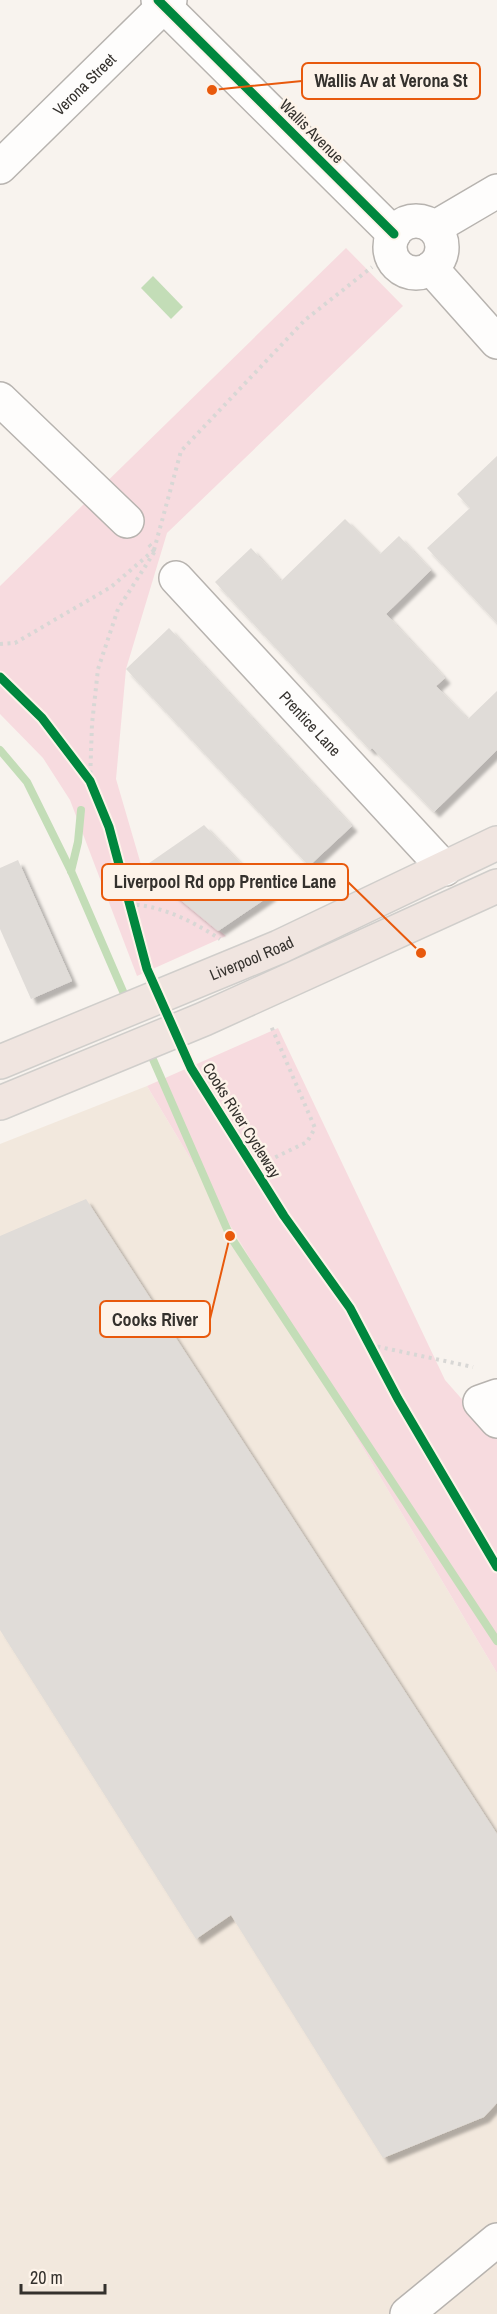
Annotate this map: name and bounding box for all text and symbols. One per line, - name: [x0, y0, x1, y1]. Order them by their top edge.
- street label: Verona Street: [48, 48, 121, 120]
- callout: Wallis Av at Verona St: [302, 63, 480, 99]
- text: Wallis Av at Verona St: [314, 68, 468, 93]
- street label: Wallis Avenue: [275, 94, 349, 168]
- street label: Prentice Lane: [275, 686, 346, 761]
- callout: Liverpool Rd opp Prentice Lane: [102, 864, 348, 900]
- text: Liverpool Rd opp Prentice Lane: [114, 869, 336, 894]
- street label: Liverpool Road: [206, 931, 297, 985]
- street label: Cooks River Cycleway: [198, 1058, 287, 1182]
- callout: Cooks River: [100, 1301, 210, 1337]
- text: Cooks River: [112, 1307, 198, 1332]
- scale bar: [21, 2257, 105, 2295]
- text: 20 m: [30, 2265, 63, 2290]

